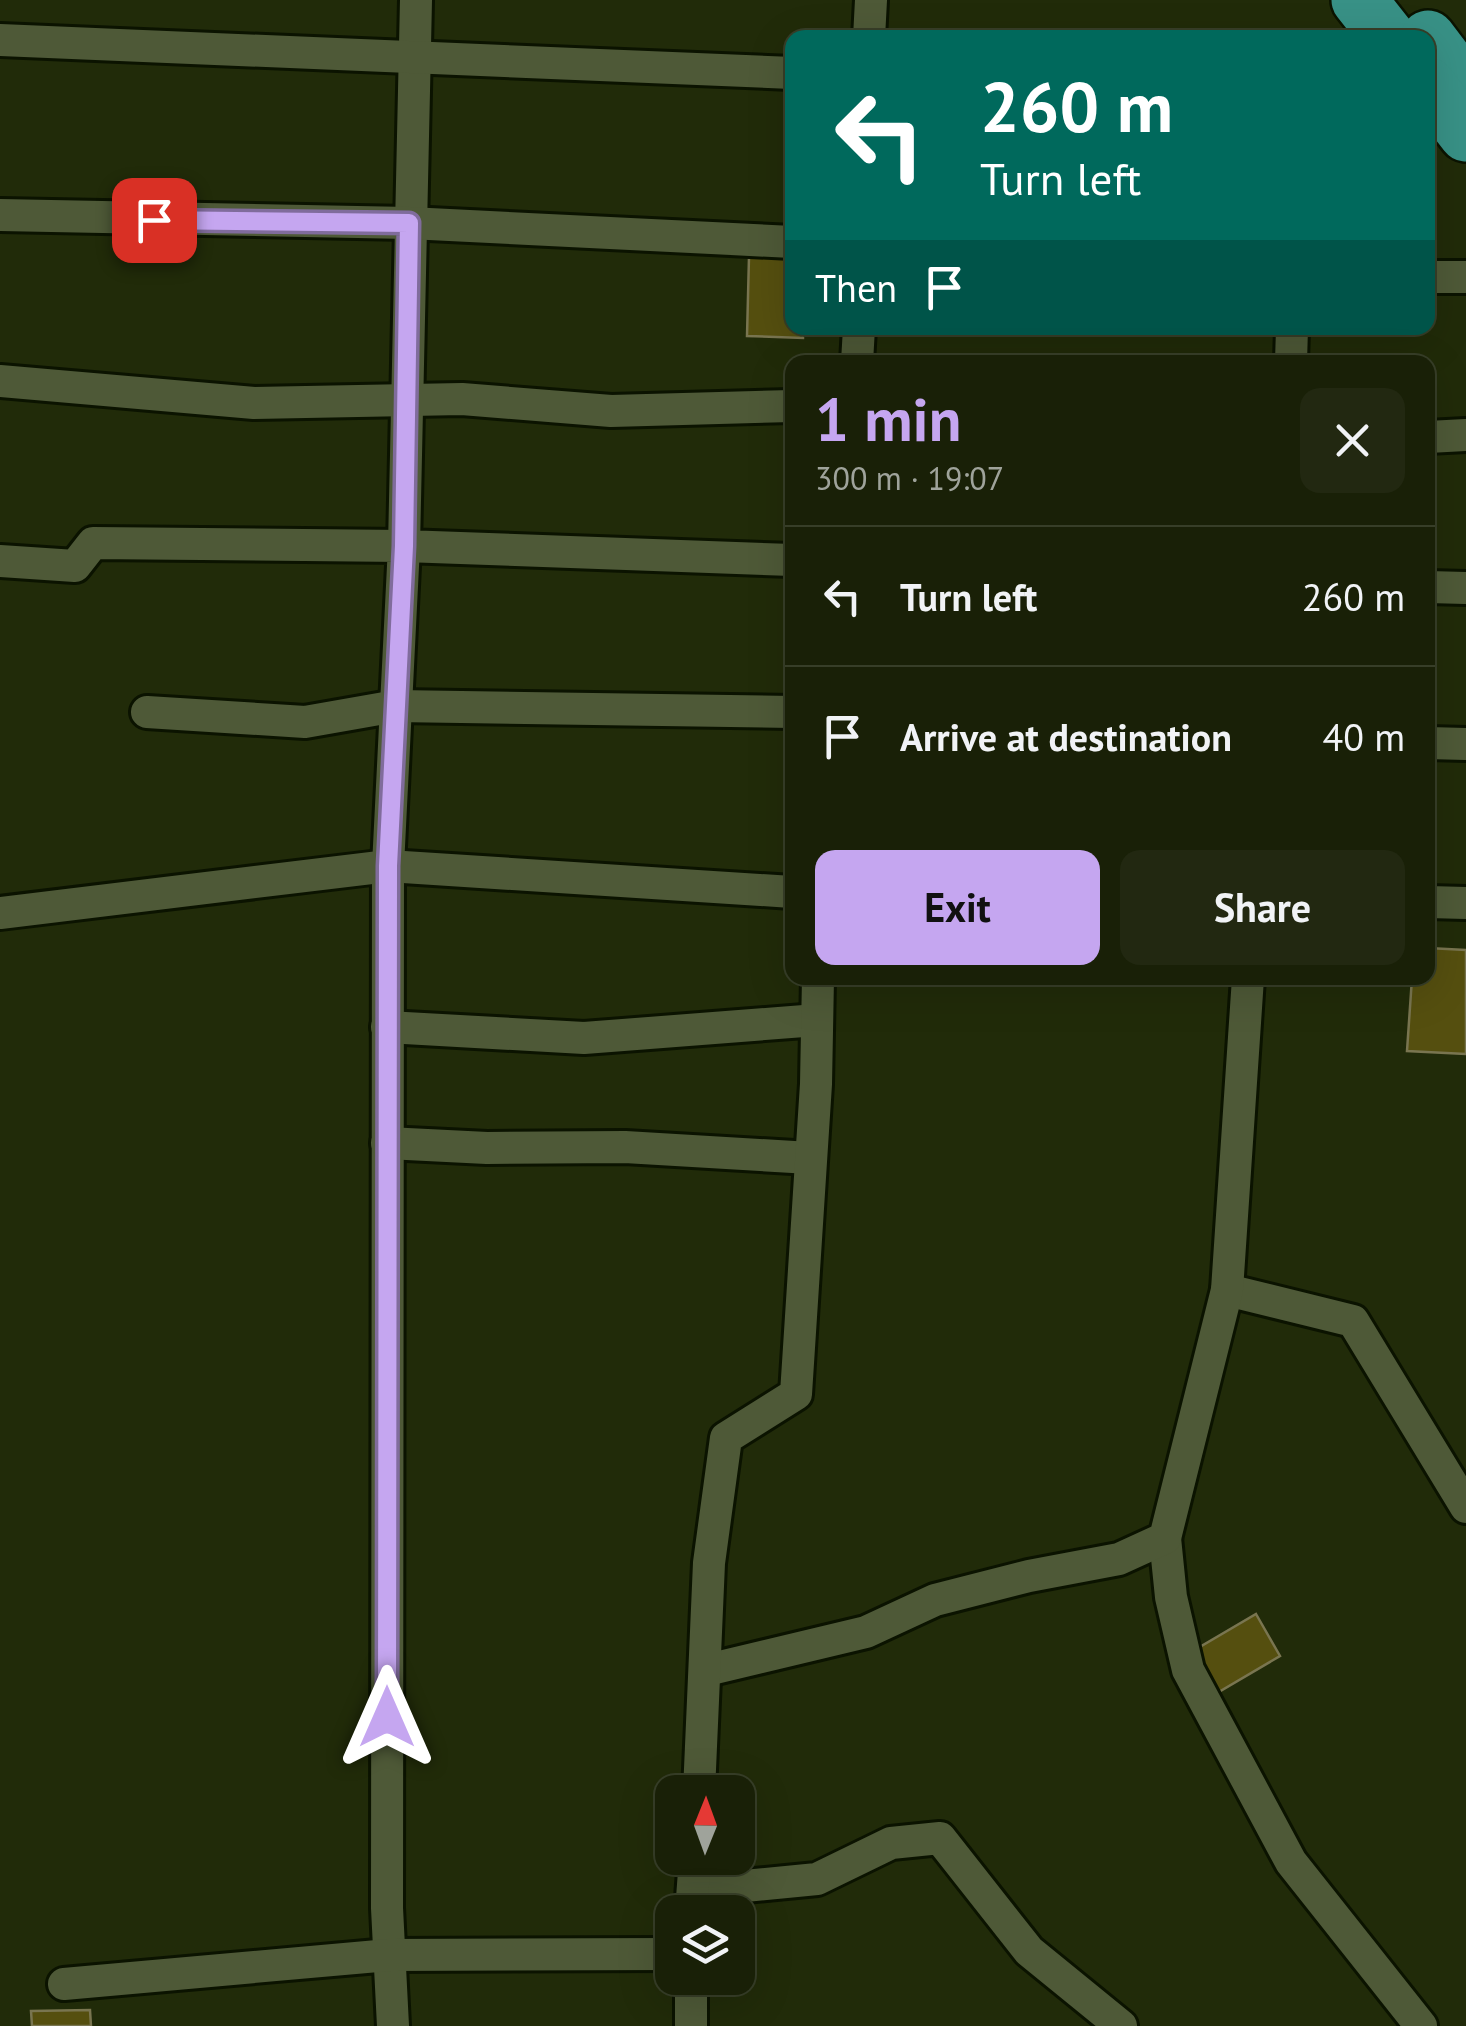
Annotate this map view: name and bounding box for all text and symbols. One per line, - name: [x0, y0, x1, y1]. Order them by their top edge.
- text: 260 m: [980, 61, 1173, 151]
- icon: left: [815, 70, 945, 200]
- text: Turn left: [980, 149, 1141, 207]
- pin: [112, 178, 197, 263]
- icon: arrive: [127, 193, 182, 248]
- icon: arrive: [917, 260, 972, 315]
- text: Then: [815, 263, 897, 312]
- text: 1 min: [815, 380, 961, 458]
- button: close: [1300, 388, 1405, 493]
- text: 300 m · 19:07: [815, 457, 1004, 499]
- icon: left: [815, 569, 870, 624]
- text: Turn left: [900, 572, 1037, 621]
- text: 260 m: [1302, 572, 1405, 621]
- icon: arrive: [815, 709, 870, 764]
- text: Arrive at destination: [900, 712, 1232, 761]
- text: 40 m: [1323, 712, 1405, 761]
- button: Exit: [815, 850, 1100, 965]
- button: Share: [1120, 850, 1405, 965]
- position arrow: [335, 1665, 439, 1769]
- north arrow: [655, 1775, 755, 1875]
- map controls: [655, 1775, 755, 1995]
- button: layers: [655, 1895, 755, 1995]

